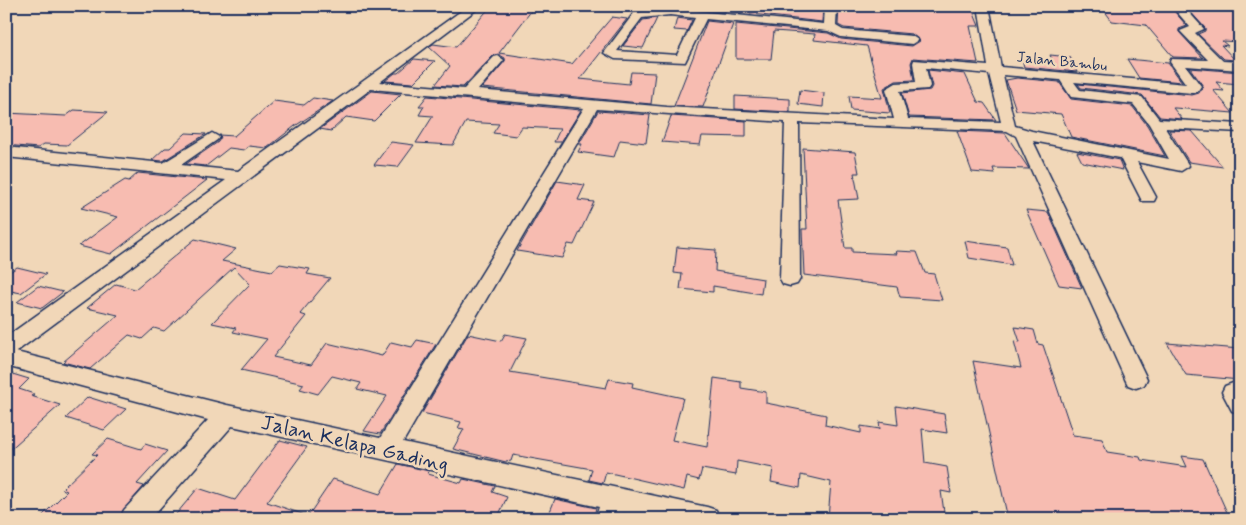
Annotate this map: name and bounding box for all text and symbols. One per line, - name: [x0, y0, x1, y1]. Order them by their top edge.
- street label: Jalan Bambu: [1016, 47, 1108, 77]
- street label: Jalan Kelapa Gading: [258, 409, 451, 479]

